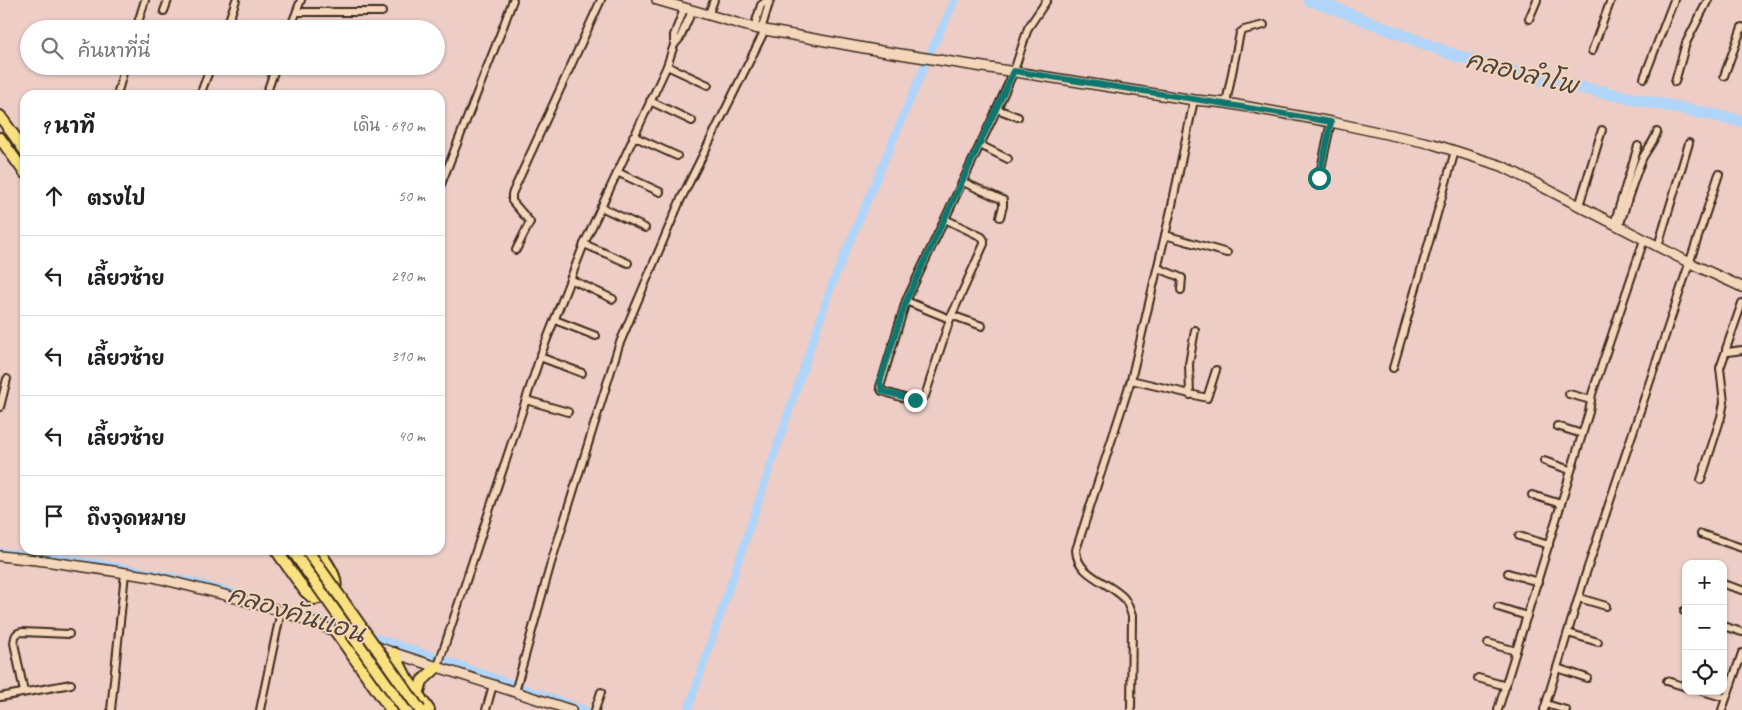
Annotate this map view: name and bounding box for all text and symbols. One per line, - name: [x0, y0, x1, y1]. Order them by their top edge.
- search box: [20, 20, 445, 75]
- icon: search: [38, 34, 66, 62]
- text: ค้นหาที่นี่: [78, 39, 150, 63]
- water label: คลองลำโพ: [1462, 43, 1584, 103]
- text: 9 นาที: [40, 113, 95, 139]
- text: เดิน · 690 m: [353, 116, 425, 136]
- route start: [1308, 167, 1331, 190]
- icon: ahead: [40, 182, 68, 210]
- text: 50 m: [398, 186, 425, 206]
- text: ตรงไป: [87, 187, 145, 211]
- icon: left: [40, 262, 68, 290]
- text: 290 m: [391, 266, 425, 286]
- text: เลี้ยวซ้าย: [87, 267, 164, 291]
- icon: left: [40, 342, 68, 370]
- text: 310 m: [391, 346, 425, 366]
- text: เลี้ยวซ้าย: [87, 347, 164, 371]
- route end: [904, 389, 927, 412]
- icon: left: [40, 422, 68, 450]
- text: 40 m: [398, 426, 425, 446]
- text: เลี้ยวซ้าย: [87, 427, 164, 451]
- icon: arrive: [40, 502, 68, 530]
- text: ถึงจุดหมาย: [87, 507, 186, 531]
- map controls: [1682, 560, 1727, 695]
- button: +: [1682, 560, 1727, 605]
- water label: คลองคันแอน: [224, 578, 370, 650]
- button: −: [1682, 605, 1727, 650]
- button: locate: [1682, 650, 1727, 695]

